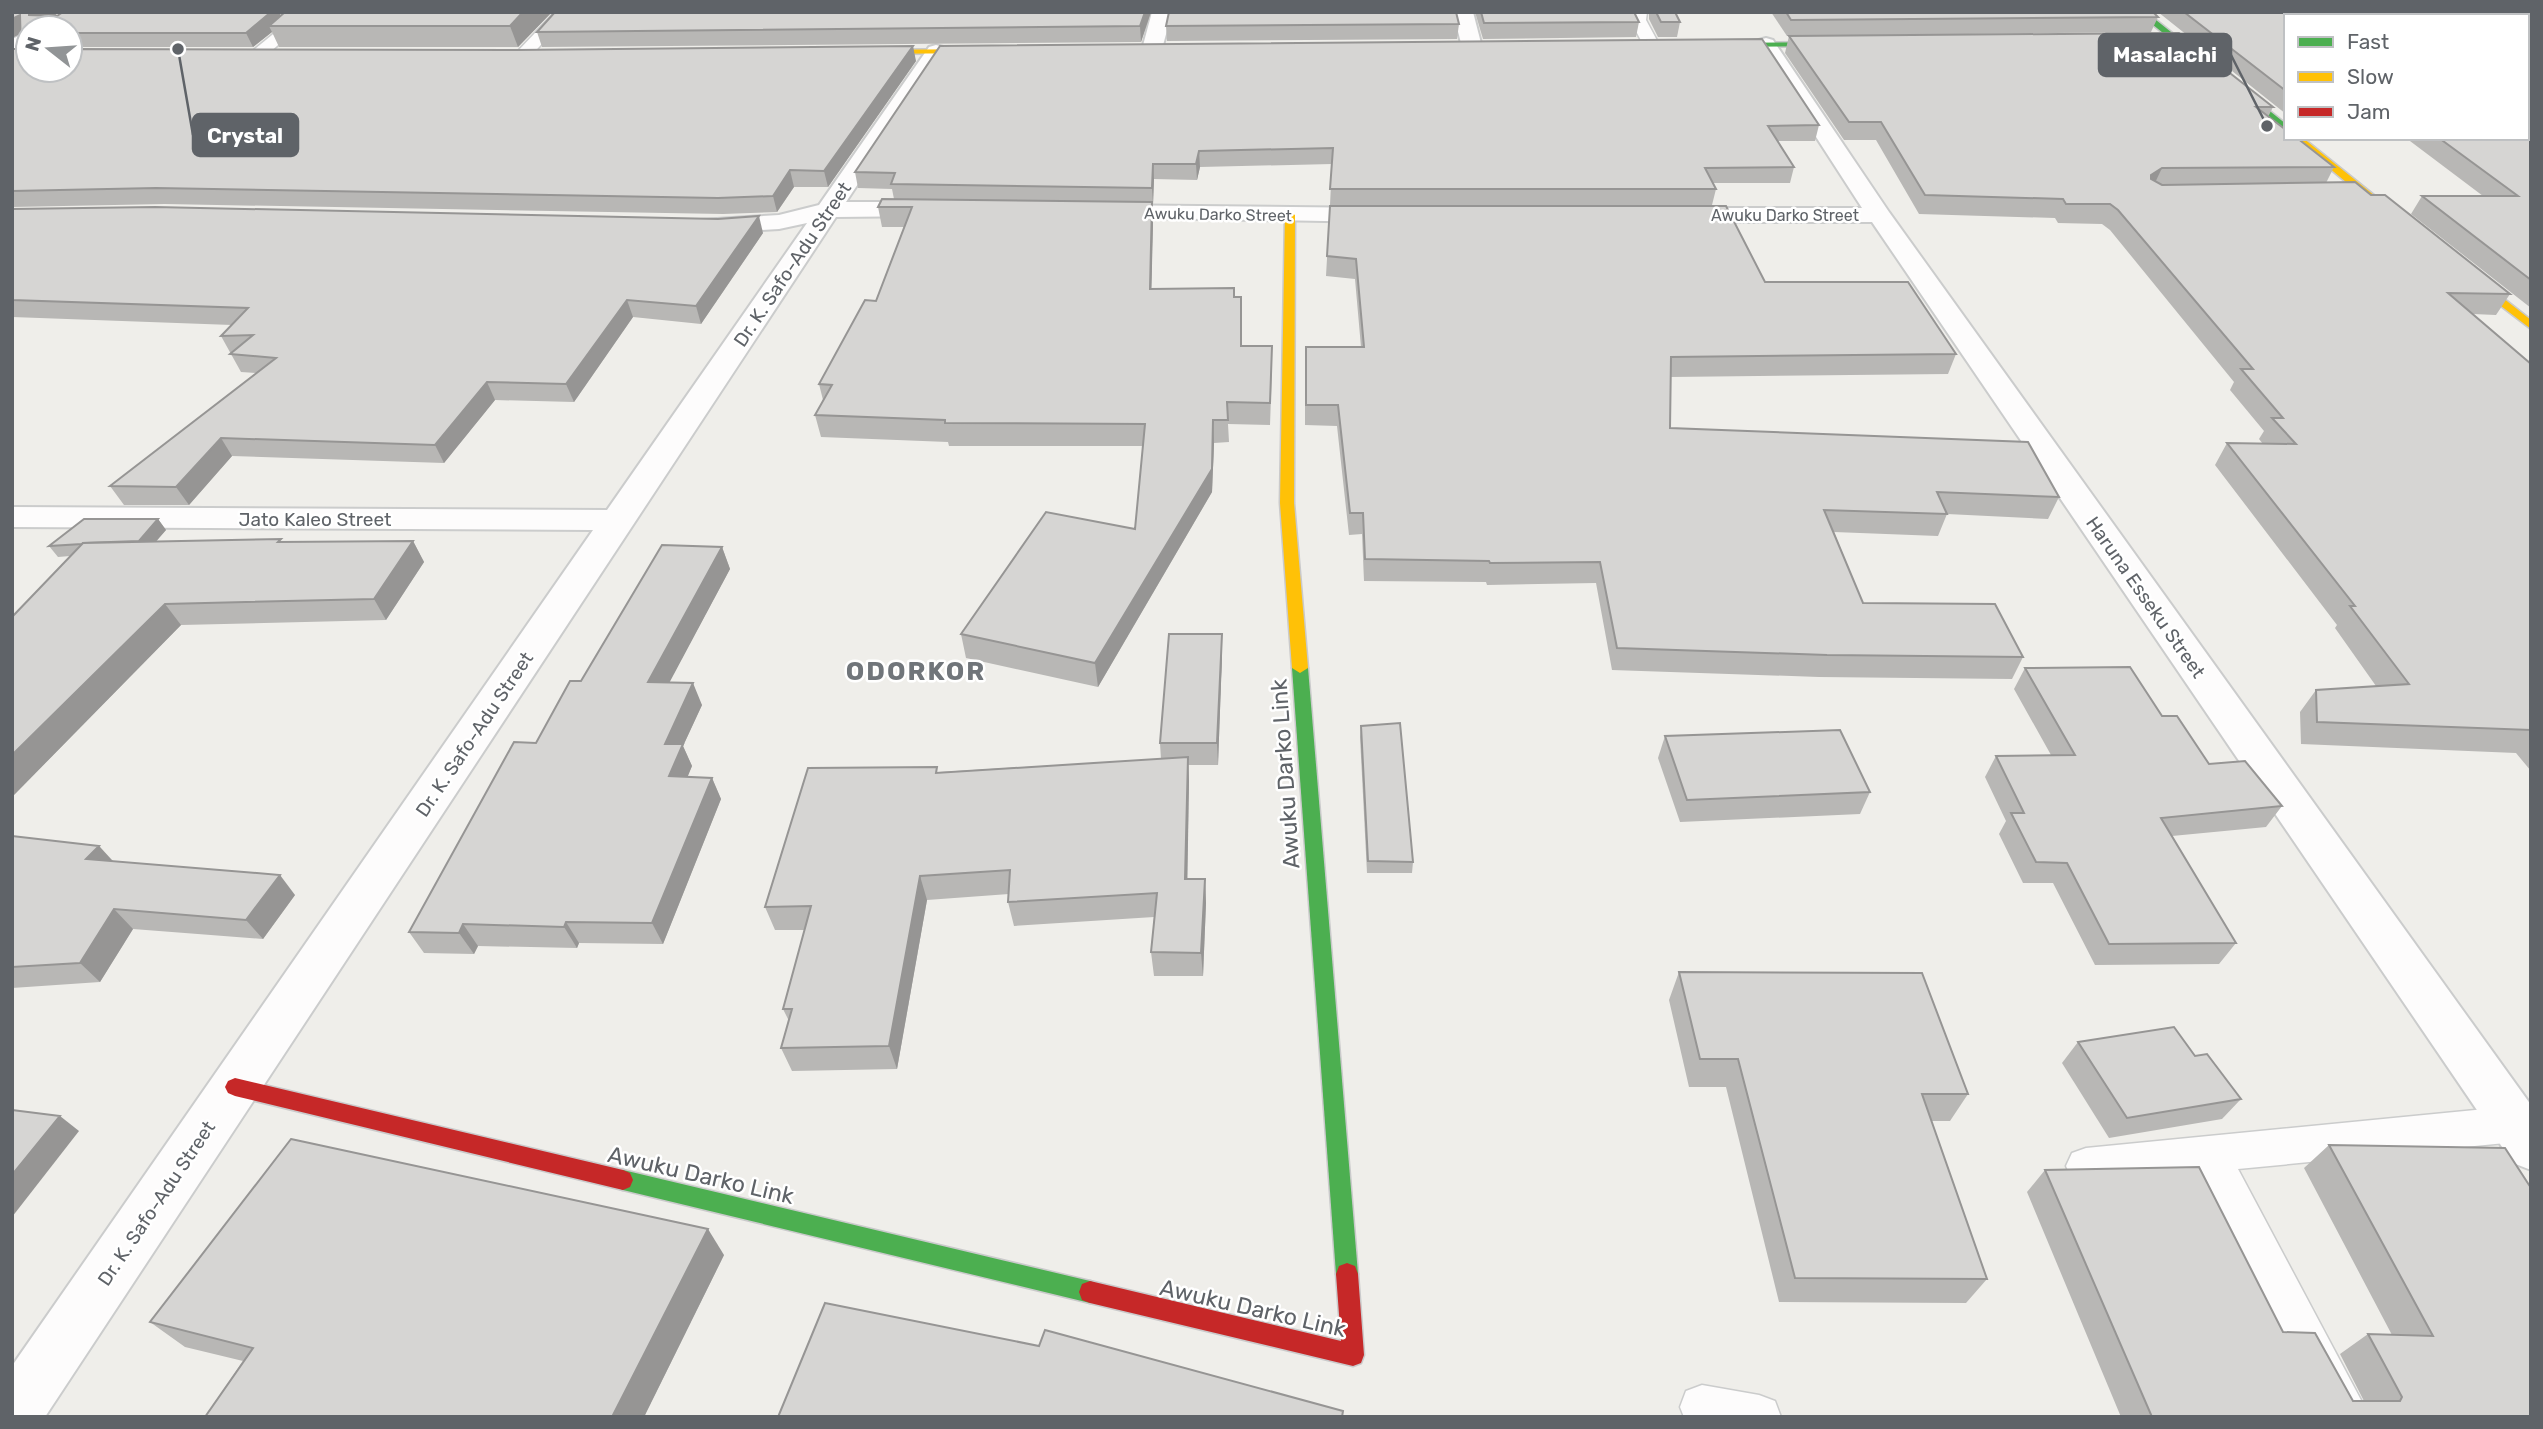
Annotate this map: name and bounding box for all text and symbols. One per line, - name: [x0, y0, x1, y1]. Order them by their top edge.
- north arrow: [14, 14, 84, 84]
- legend: [2284, 14, 2529, 140]
- text: Fast: [2347, 29, 2389, 54]
- text: N: [20, 34, 46, 54]
- callout: Masalachi: [2099, 34, 2231, 76]
- text: Masalachi: [2113, 42, 2217, 67]
- text: Slow: [2347, 64, 2394, 89]
- text: Jam: [2347, 99, 2391, 124]
- callout: Crystal: [193, 114, 298, 156]
- text: Crystal: [207, 123, 283, 148]
- street label: Dr. K. Safo-Adu Street: [729, 177, 856, 351]
- street label: Awuku Darko Street: [1144, 204, 1292, 225]
- street label: Awuku Darko Street: [1711, 206, 1859, 225]
- street label: Jato Kaleo Street: [239, 508, 392, 531]
- street label: Haruna Esseku Street: [2081, 512, 2210, 683]
- street label: Dr. K. Safo-Adu Street: [411, 647, 538, 821]
- district label: ODORKOR: [846, 656, 986, 687]
- street label: Awuku Darko Link: [1264, 678, 1306, 870]
- street label: Dr. K. Safo-Adu Street: [93, 1116, 220, 1290]
- street label: Awuku Darko Link: [605, 1140, 797, 1210]
- street label: Awuku Darko Link: [1157, 1273, 1349, 1343]

